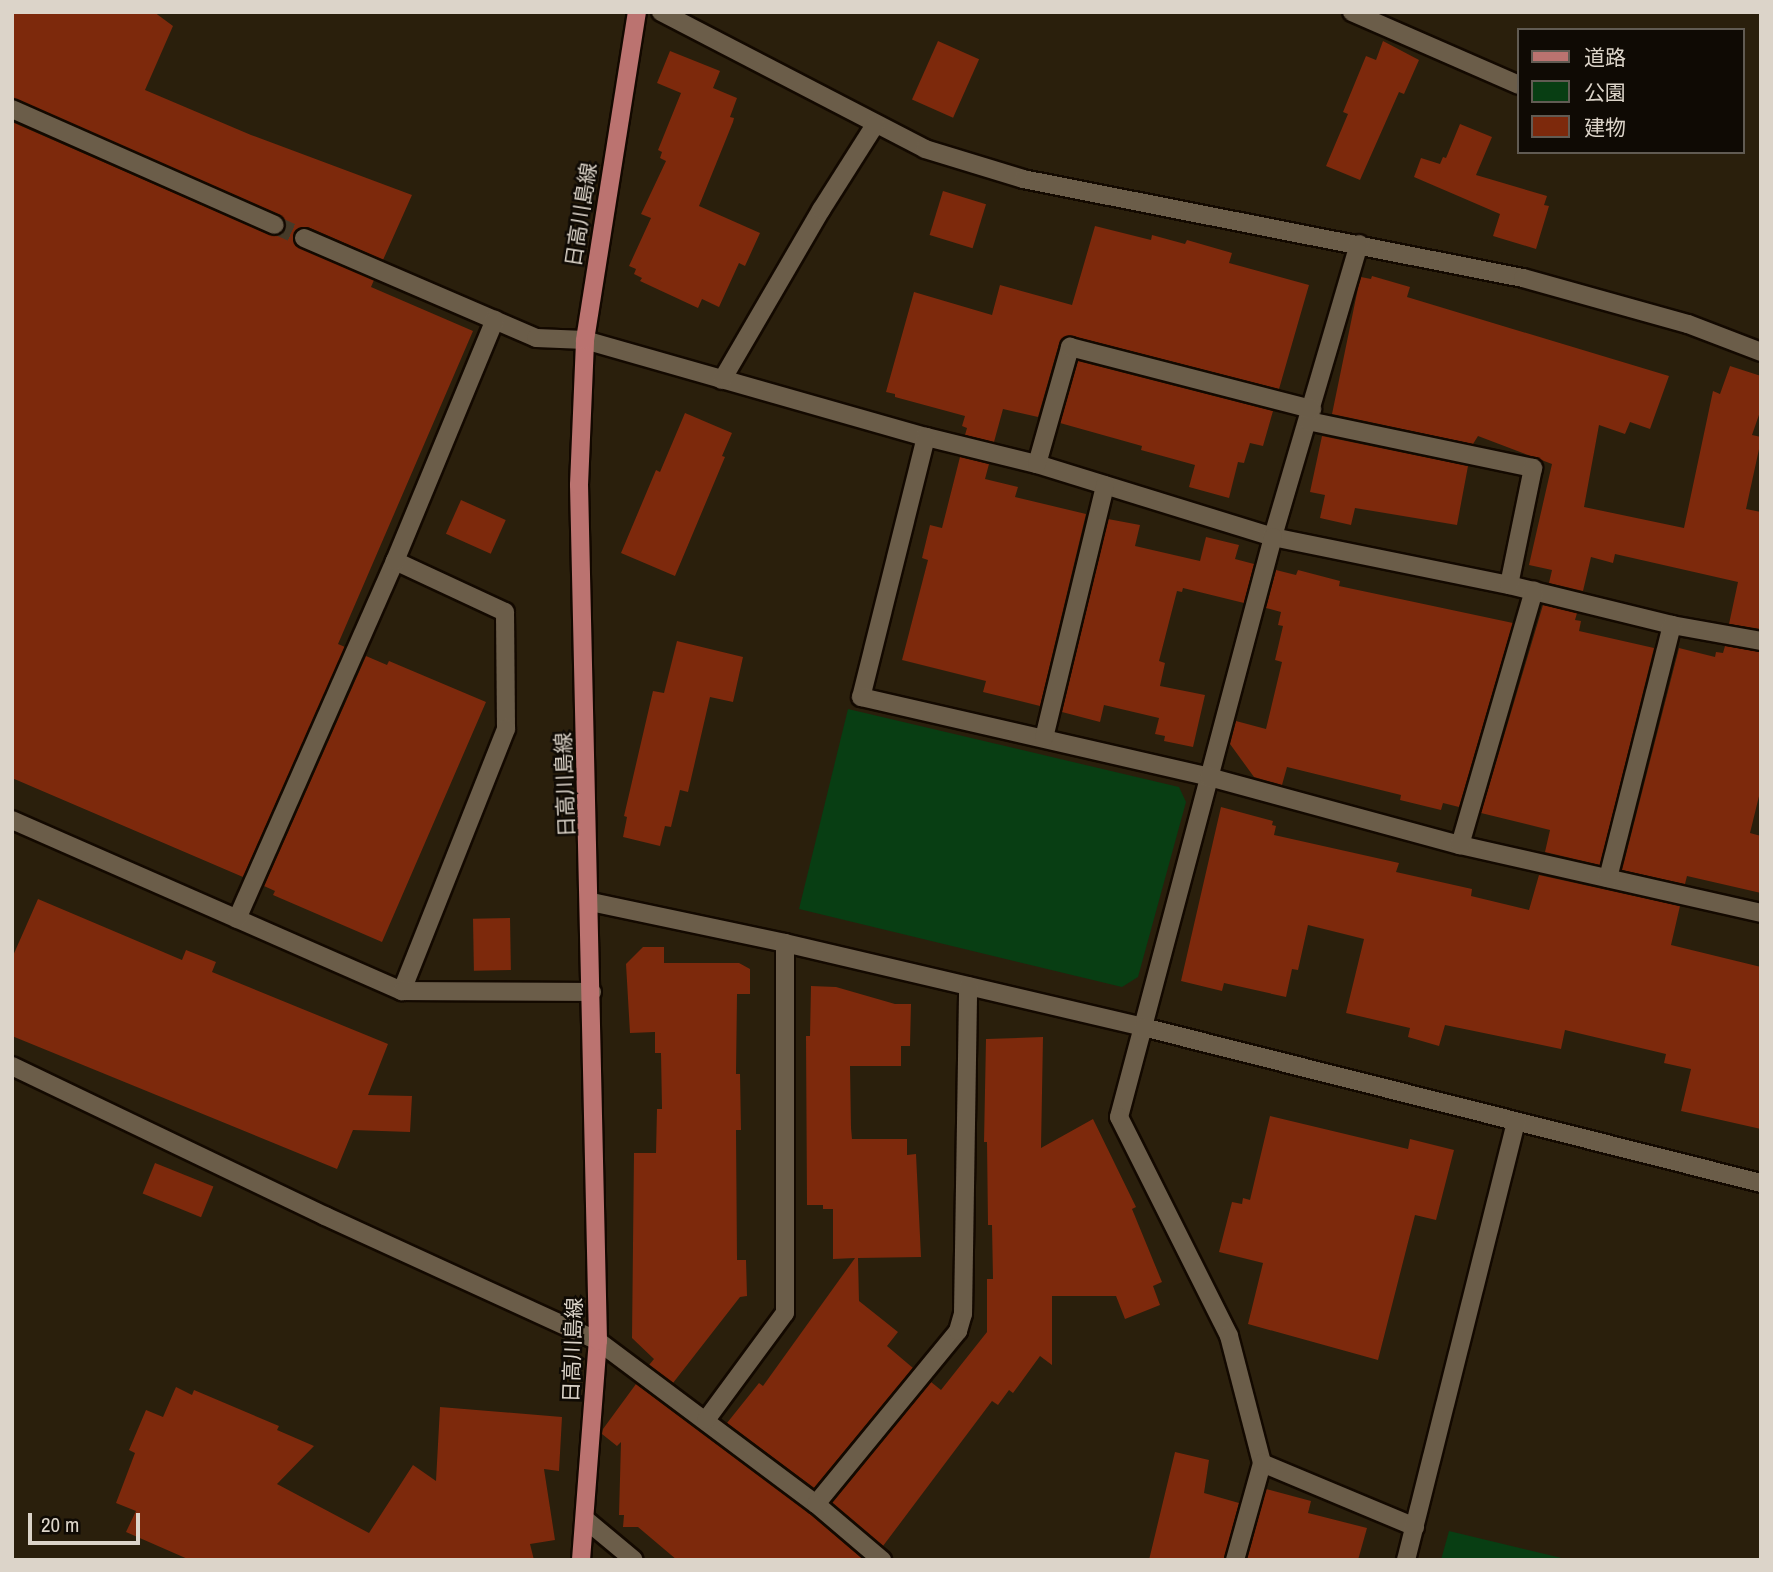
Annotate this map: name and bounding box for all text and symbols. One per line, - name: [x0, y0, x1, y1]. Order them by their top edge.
- legend: [1518, 28, 1745, 154]
- text: 道路: [1584, 43, 1626, 72]
- text: 公園: [1584, 78, 1626, 107]
- text: 建物: [1584, 113, 1626, 142]
- street label: 日高川島線: [560, 161, 602, 269]
- street label: 日高川島線: [551, 732, 579, 838]
- street label: 日高川島線: [559, 1297, 587, 1403]
- scale bar: [32, 1498, 144, 1542]
- text: 20 m: [41, 1510, 79, 1539]

